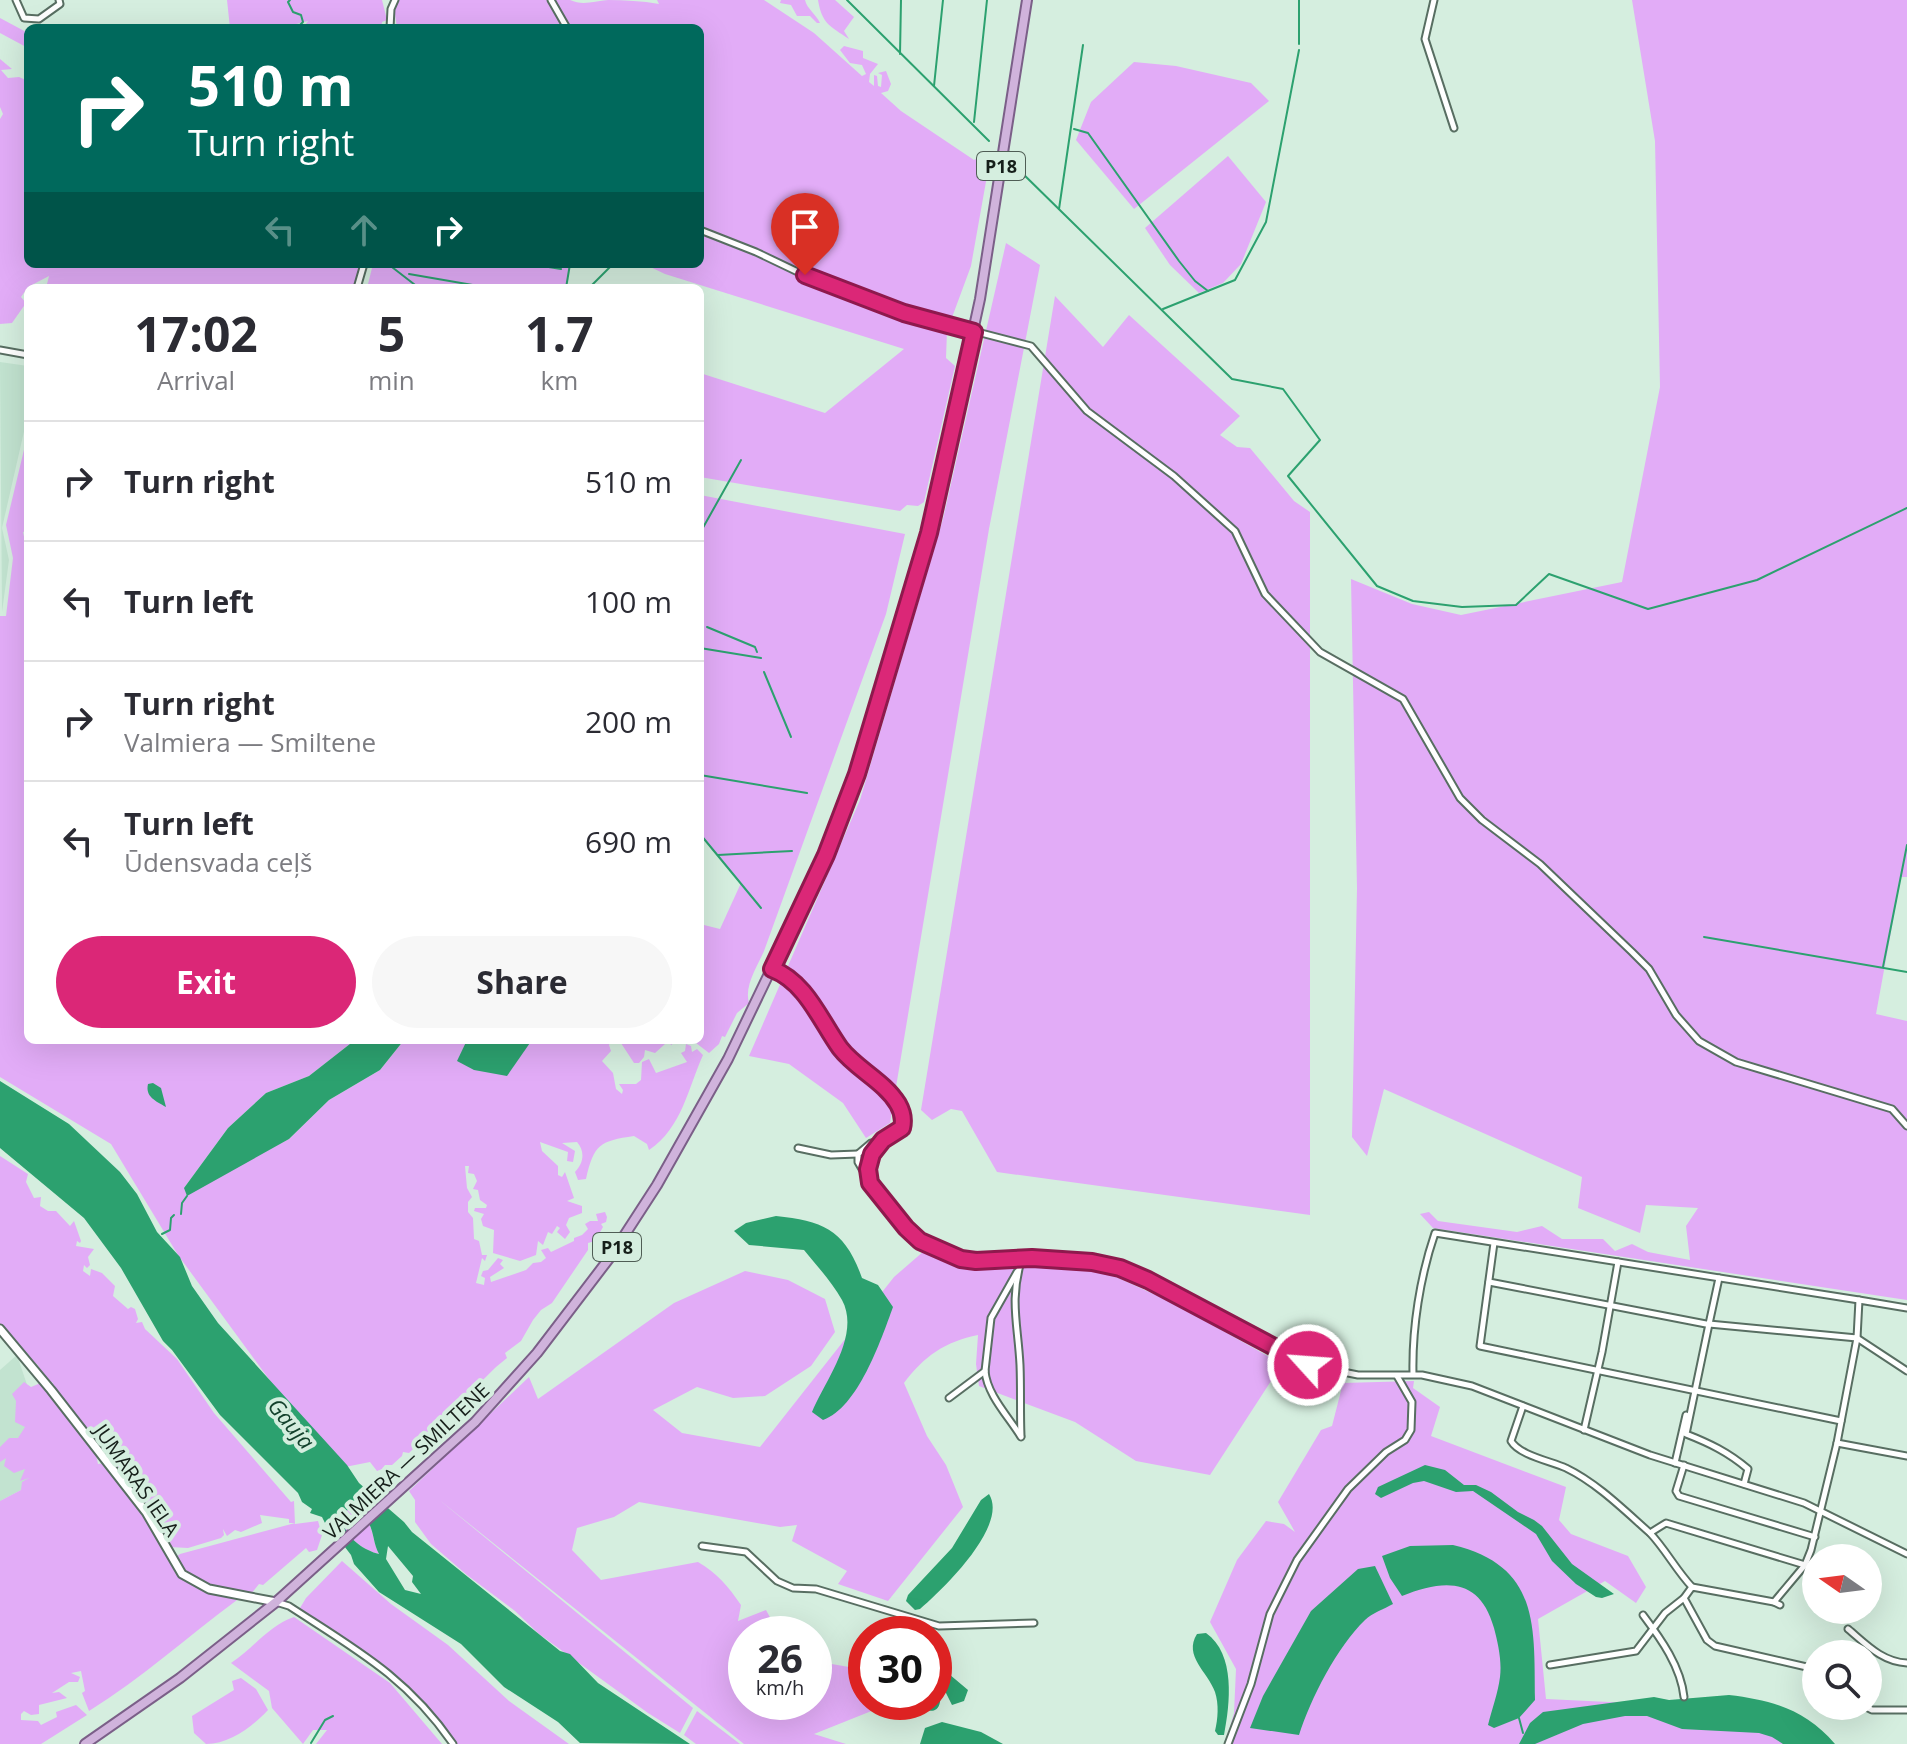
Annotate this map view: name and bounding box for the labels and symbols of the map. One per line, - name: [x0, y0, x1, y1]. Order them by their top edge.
- road number: P18: [977, 152, 1025, 180]
- pin: [771, 193, 839, 275]
- road number: P18: [593, 1233, 641, 1261]
- position arrow: [1266, 1323, 1350, 1407]
- street label: VALMIERA — SMILTENE: [317, 1377, 495, 1545]
- water label: Gauja: [262, 1391, 322, 1455]
- street label: JUMARAS IELA: [87, 1417, 186, 1542]
- north arrow: [1802, 1544, 1882, 1624]
- speed limit sign: 30: [848, 1616, 952, 1720]

